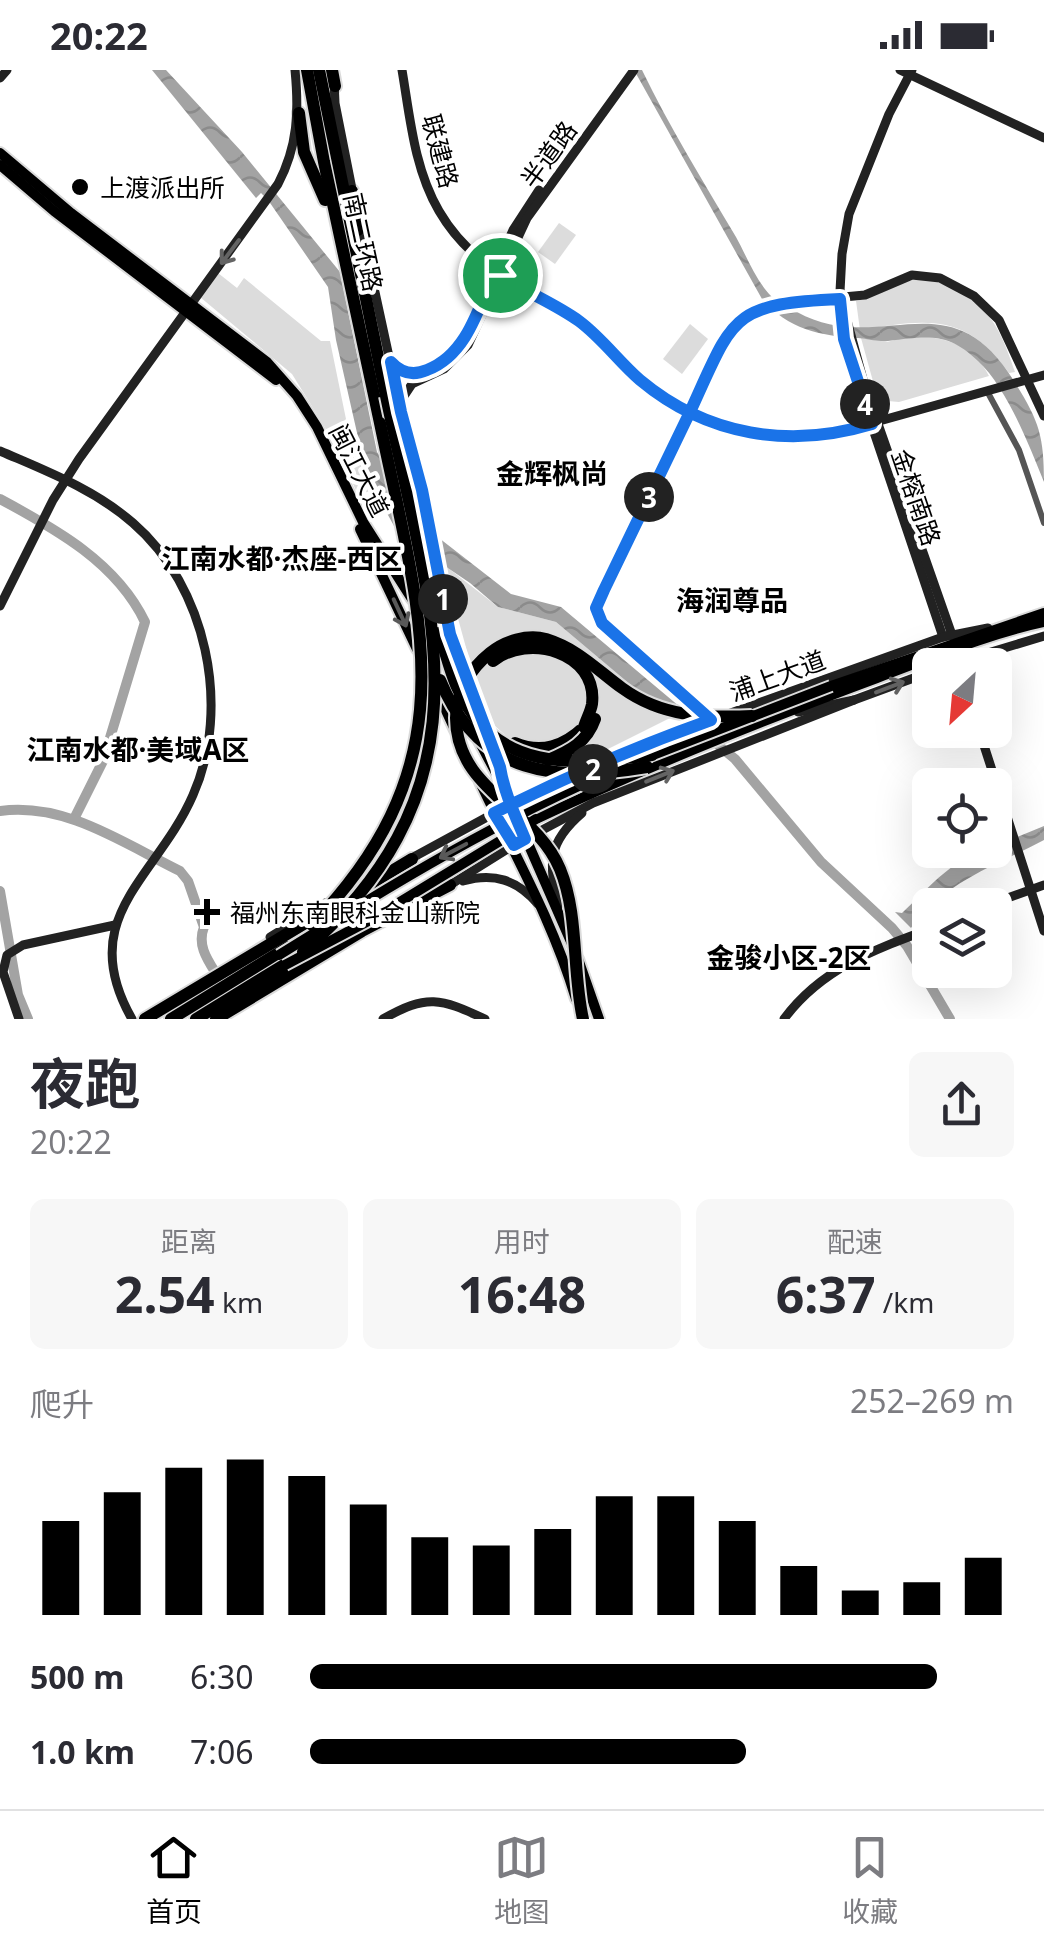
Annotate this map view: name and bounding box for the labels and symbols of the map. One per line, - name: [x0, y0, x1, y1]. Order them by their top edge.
- street label: 联建路: [415, 110, 467, 192]
- street label: 半道路: [512, 114, 584, 194]
- place label: 上渡派出所: [100, 170, 225, 204]
- marker: 上渡派出所: [69, 176, 91, 198]
- street label: 南二环路: [337, 190, 391, 294]
- pin: [458, 233, 543, 318]
- one-way arrow: [219, 238, 240, 265]
- pin: 4: [840, 379, 890, 429]
- street label: 闽江大道: [322, 418, 398, 522]
- street label: 金榕南路: [885, 444, 949, 550]
- district label: 金辉枫尚: [496, 454, 608, 492]
- pin: 3: [624, 472, 674, 522]
- district label: 江南水都·杰座-西区: [162, 539, 402, 577]
- pin: 1: [418, 574, 468, 624]
- district label: 海润尊品: [676, 581, 788, 619]
- one-way arrow: [392, 598, 411, 628]
- street label: 浦上大道: [724, 642, 830, 708]
- north arrow: [912, 648, 1012, 748]
- one-way arrow: [873, 677, 904, 695]
- district label: 江南水都·美域A区: [26, 730, 250, 768]
- pin: 2: [568, 744, 618, 794]
- one-way arrow: [644, 765, 675, 783]
- one-way arrow: [439, 842, 469, 862]
- place label: 福州东南眼科金山新院: [230, 895, 480, 929]
- marker: 福州东南眼科金山新院: [194, 899, 220, 925]
- district label: 金骏小区-2区: [707, 938, 871, 976]

